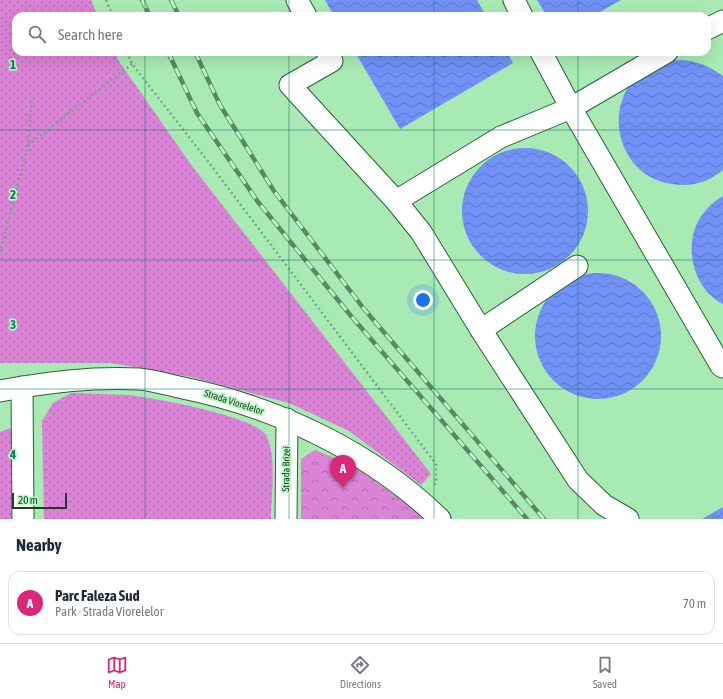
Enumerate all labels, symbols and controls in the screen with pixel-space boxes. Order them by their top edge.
search box [12,12,711,56]
icon: search [26,23,48,45]
text: Search here [58,26,123,43]
text: 1 [10,57,16,72]
text: 2 [10,187,16,202]
your location [413,290,433,310]
text: 3 [10,317,16,332]
street label: Strada Viorelelor [203,387,266,417]
street label: Strada Brizei [280,446,292,492]
text: 4 [9,447,16,462]
pin: A [330,455,356,488]
scale bar [12,491,67,510]
text: 20 m [18,494,38,506]
text: Nearby [16,535,62,555]
text: Parc Faleza Sud [55,587,140,604]
text: A [27,596,33,611]
text: 70 m [683,596,706,611]
text: Park · Strada Viorelelor [55,604,164,619]
tab: Map [106,654,128,690]
tab: Directions [340,654,381,690]
tab: Saved [593,654,617,690]

